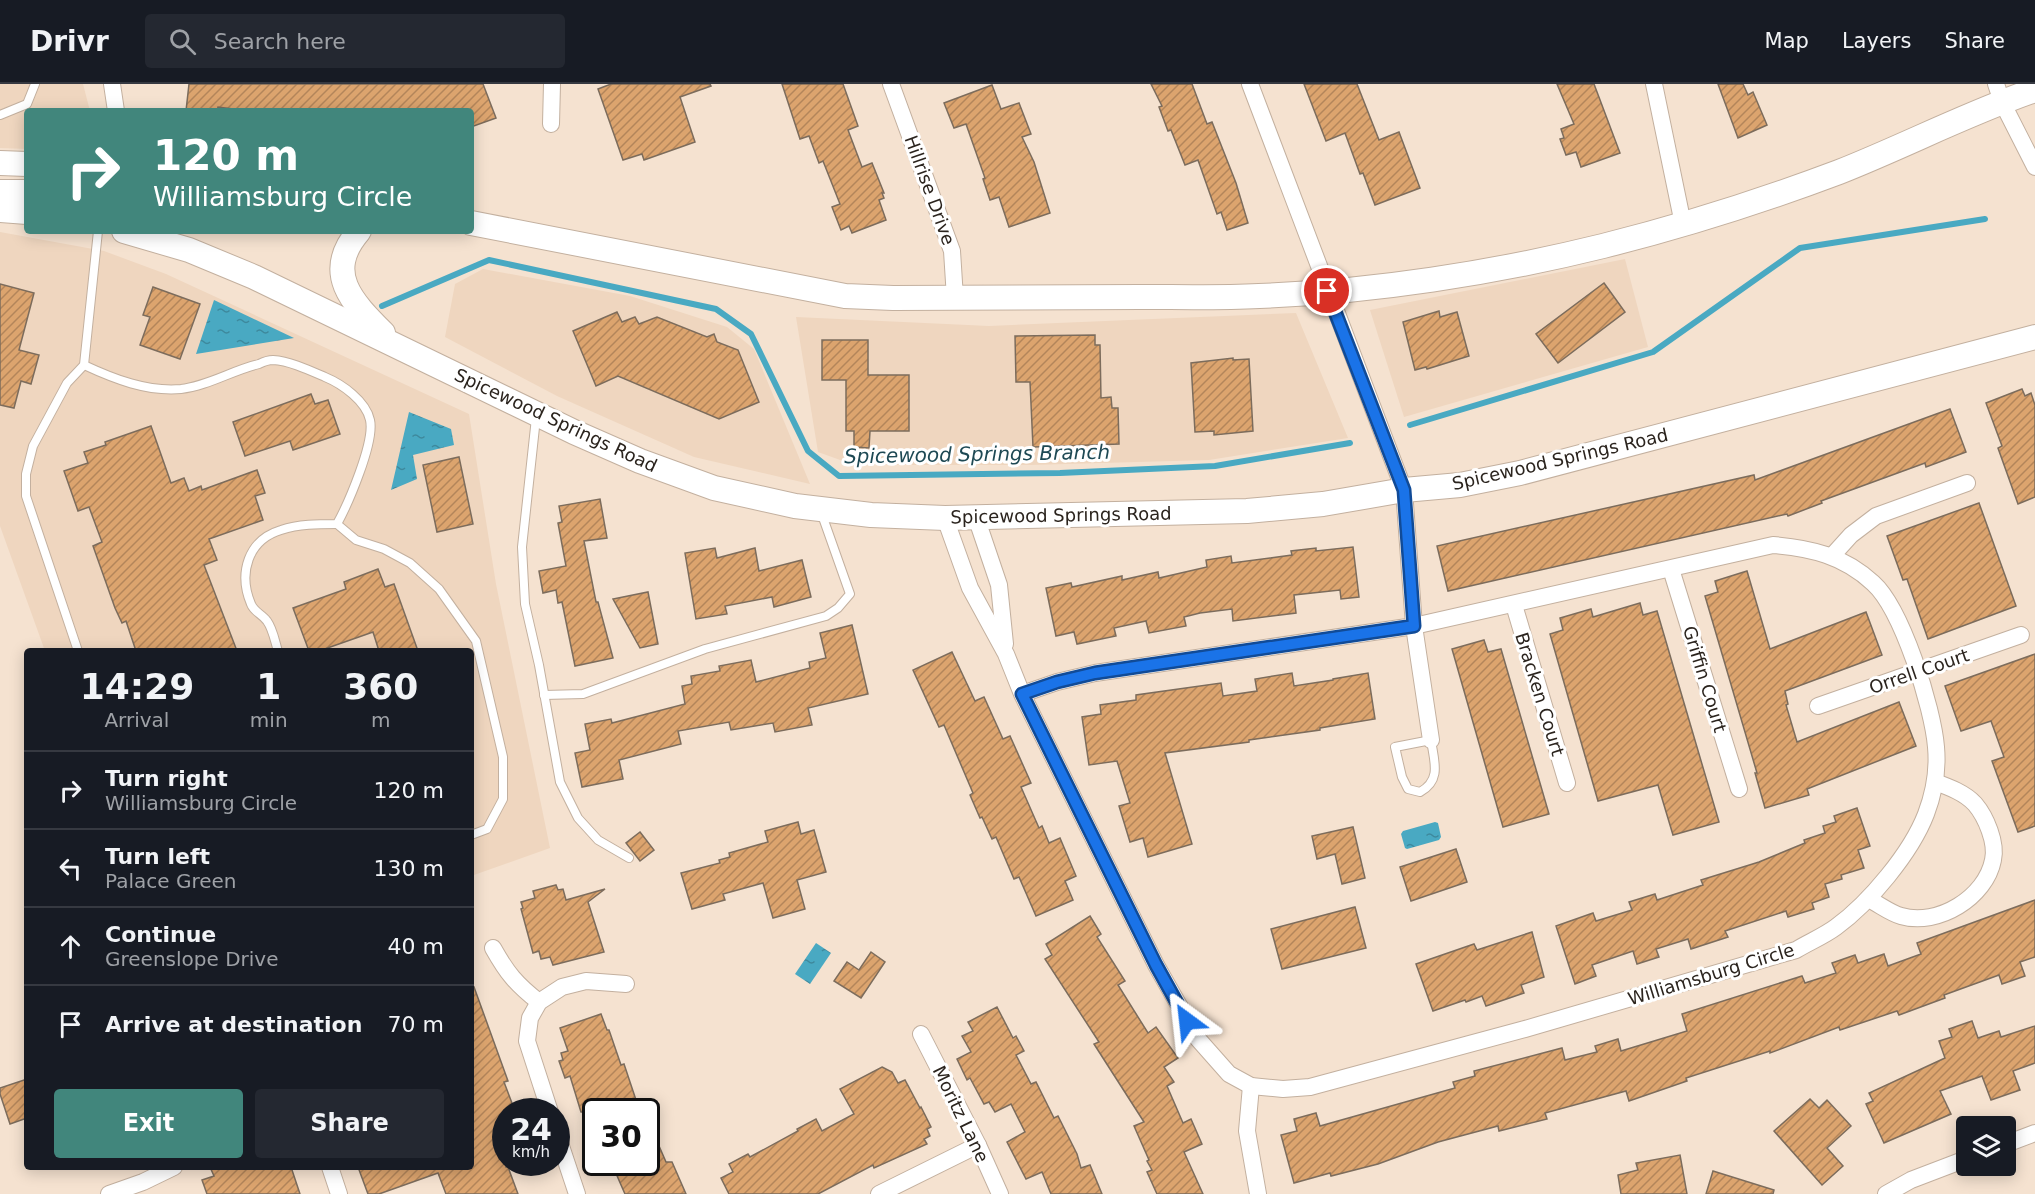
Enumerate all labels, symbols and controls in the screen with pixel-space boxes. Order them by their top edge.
search box [145,14,565,68]
text: Drivr [30,25,109,58]
icon: search [166,25,199,58]
text: Search here [214,29,346,54]
text: Map [1765,29,1809,53]
text: Layers [1842,29,1911,53]
text: Share [1944,29,2005,53]
text: 120 m [153,131,299,180]
icon: right [54,132,132,210]
street label: Hillrise Drive [900,132,960,248]
text: Williamsburg Circle [153,181,412,212]
pin [1301,265,1352,316]
icon: arrive [1310,274,1343,307]
street label: Spicewood Springs Road [451,364,661,476]
street label: Spicewood Springs Road [1450,424,1670,494]
water label: Spicewood Springs Branch [844,440,1110,468]
street label: Spicewood Springs Road [950,503,1172,527]
street label: Griffin Court [1679,623,1731,735]
street label: Bracken Court [1511,630,1569,758]
street label: Orrell Court [1866,644,1972,698]
text: 14:29 [80,666,194,707]
text: 1 [256,666,281,707]
text: 360 [343,666,418,707]
text: Arrival [104,708,169,732]
text: min [250,708,288,732]
text: m [371,708,391,732]
text: Turn right [105,766,228,791]
icon: right [54,774,87,807]
text: 120 m [374,778,444,803]
text: Williamsburg Circle [105,791,297,815]
text: Turn left [105,844,210,869]
icon: left [54,852,87,885]
text: 130 m [374,856,444,881]
text: Palace Green [105,869,236,893]
text: Continue [105,922,216,947]
icon: ahead [54,930,87,963]
text: 40 m [388,934,444,959]
street label: Williamsburg Circle [1625,939,1797,1009]
text: Greenslope Drive [105,947,278,971]
position arrow [1155,989,1219,1053]
icon: arrive [54,1008,87,1041]
text: Arrive at destination [105,1012,362,1037]
text: 70 m [388,1012,444,1037]
street label: Moritz Lane [929,1062,993,1166]
button: Exit [54,1089,243,1158]
button: Share [255,1089,444,1158]
speed limit sign: 30 [582,1098,660,1176]
text: 24 [510,1112,552,1147]
map controls [1956,1116,2016,1176]
button: layers [1956,1116,2016,1176]
text: km/h [512,1143,550,1161]

